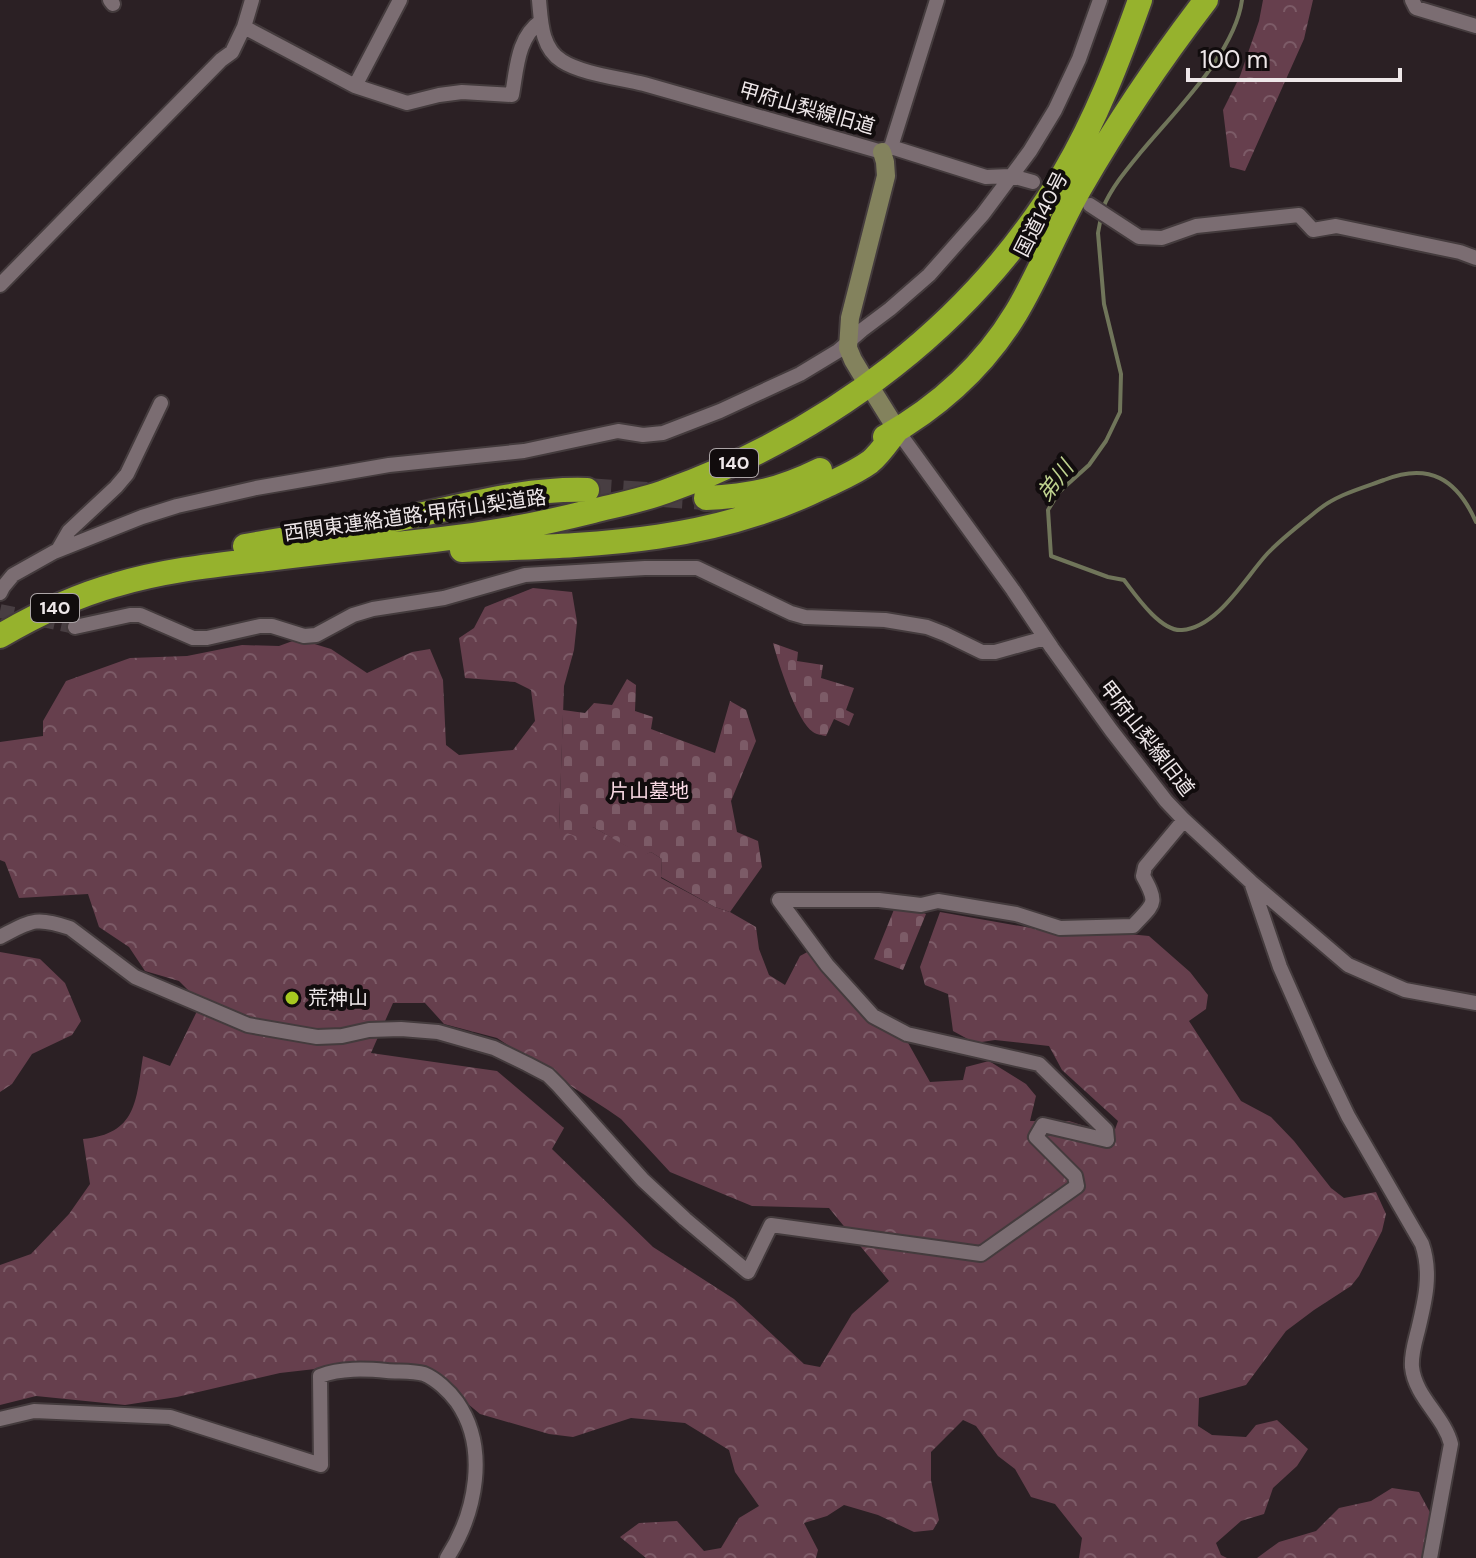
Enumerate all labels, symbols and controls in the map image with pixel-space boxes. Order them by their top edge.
scale bar [1188,32,1400,82]
text: 100 m [1200,44,1268,75]
street label: 甲府山梨線旧道 [736,76,878,140]
street label: 国道140号 [1009,167,1073,261]
road number: 140 [710,449,758,477]
water label: 弟川 [1030,453,1081,507]
street label: 西関東連絡道路;甲府山梨道路 [282,484,548,546]
road number: 140 [31,594,79,622]
street label: 甲府山梨線旧道 [1094,675,1200,801]
park label: 片山墓地 [609,778,689,804]
place label: 荒神山 [308,985,368,1011]
marker: 荒神山 [283,989,301,1007]

